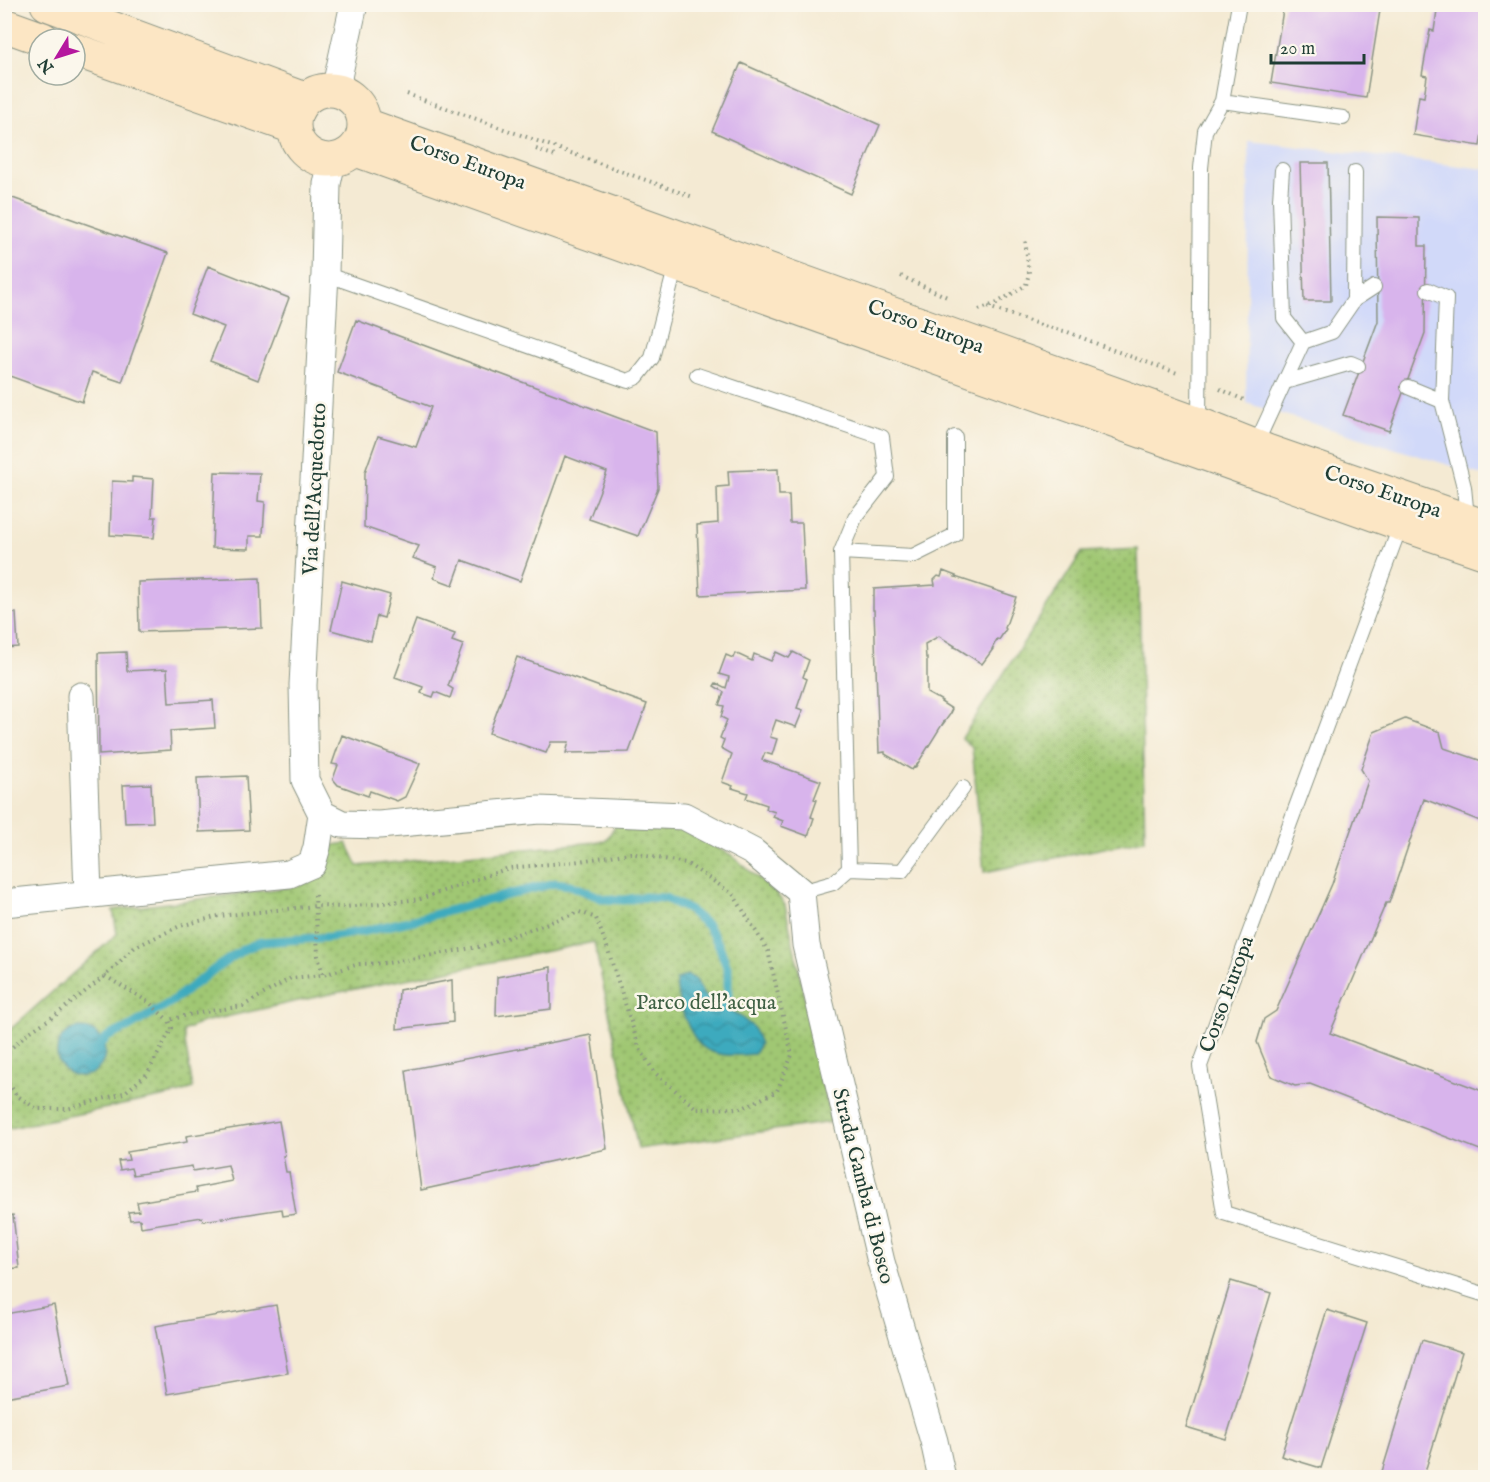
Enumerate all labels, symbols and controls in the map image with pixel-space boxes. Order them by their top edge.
north arrow [27,27,87,87]
scale bar [1271,27,1364,65]
text: 20 m [1280,38,1315,61]
text: N [35,53,60,77]
street label: Corso Europa [405,130,530,197]
street label: Corso Europa [863,294,988,361]
street label: Via dell'Acquedotto [297,402,333,577]
street label: Corso Europa [1320,460,1446,525]
street label: Corso Europa [1194,932,1261,1057]
park label: Parco dell'acqua [636,990,777,1017]
street label: Strada Gamba di Bosco [825,1086,900,1287]

